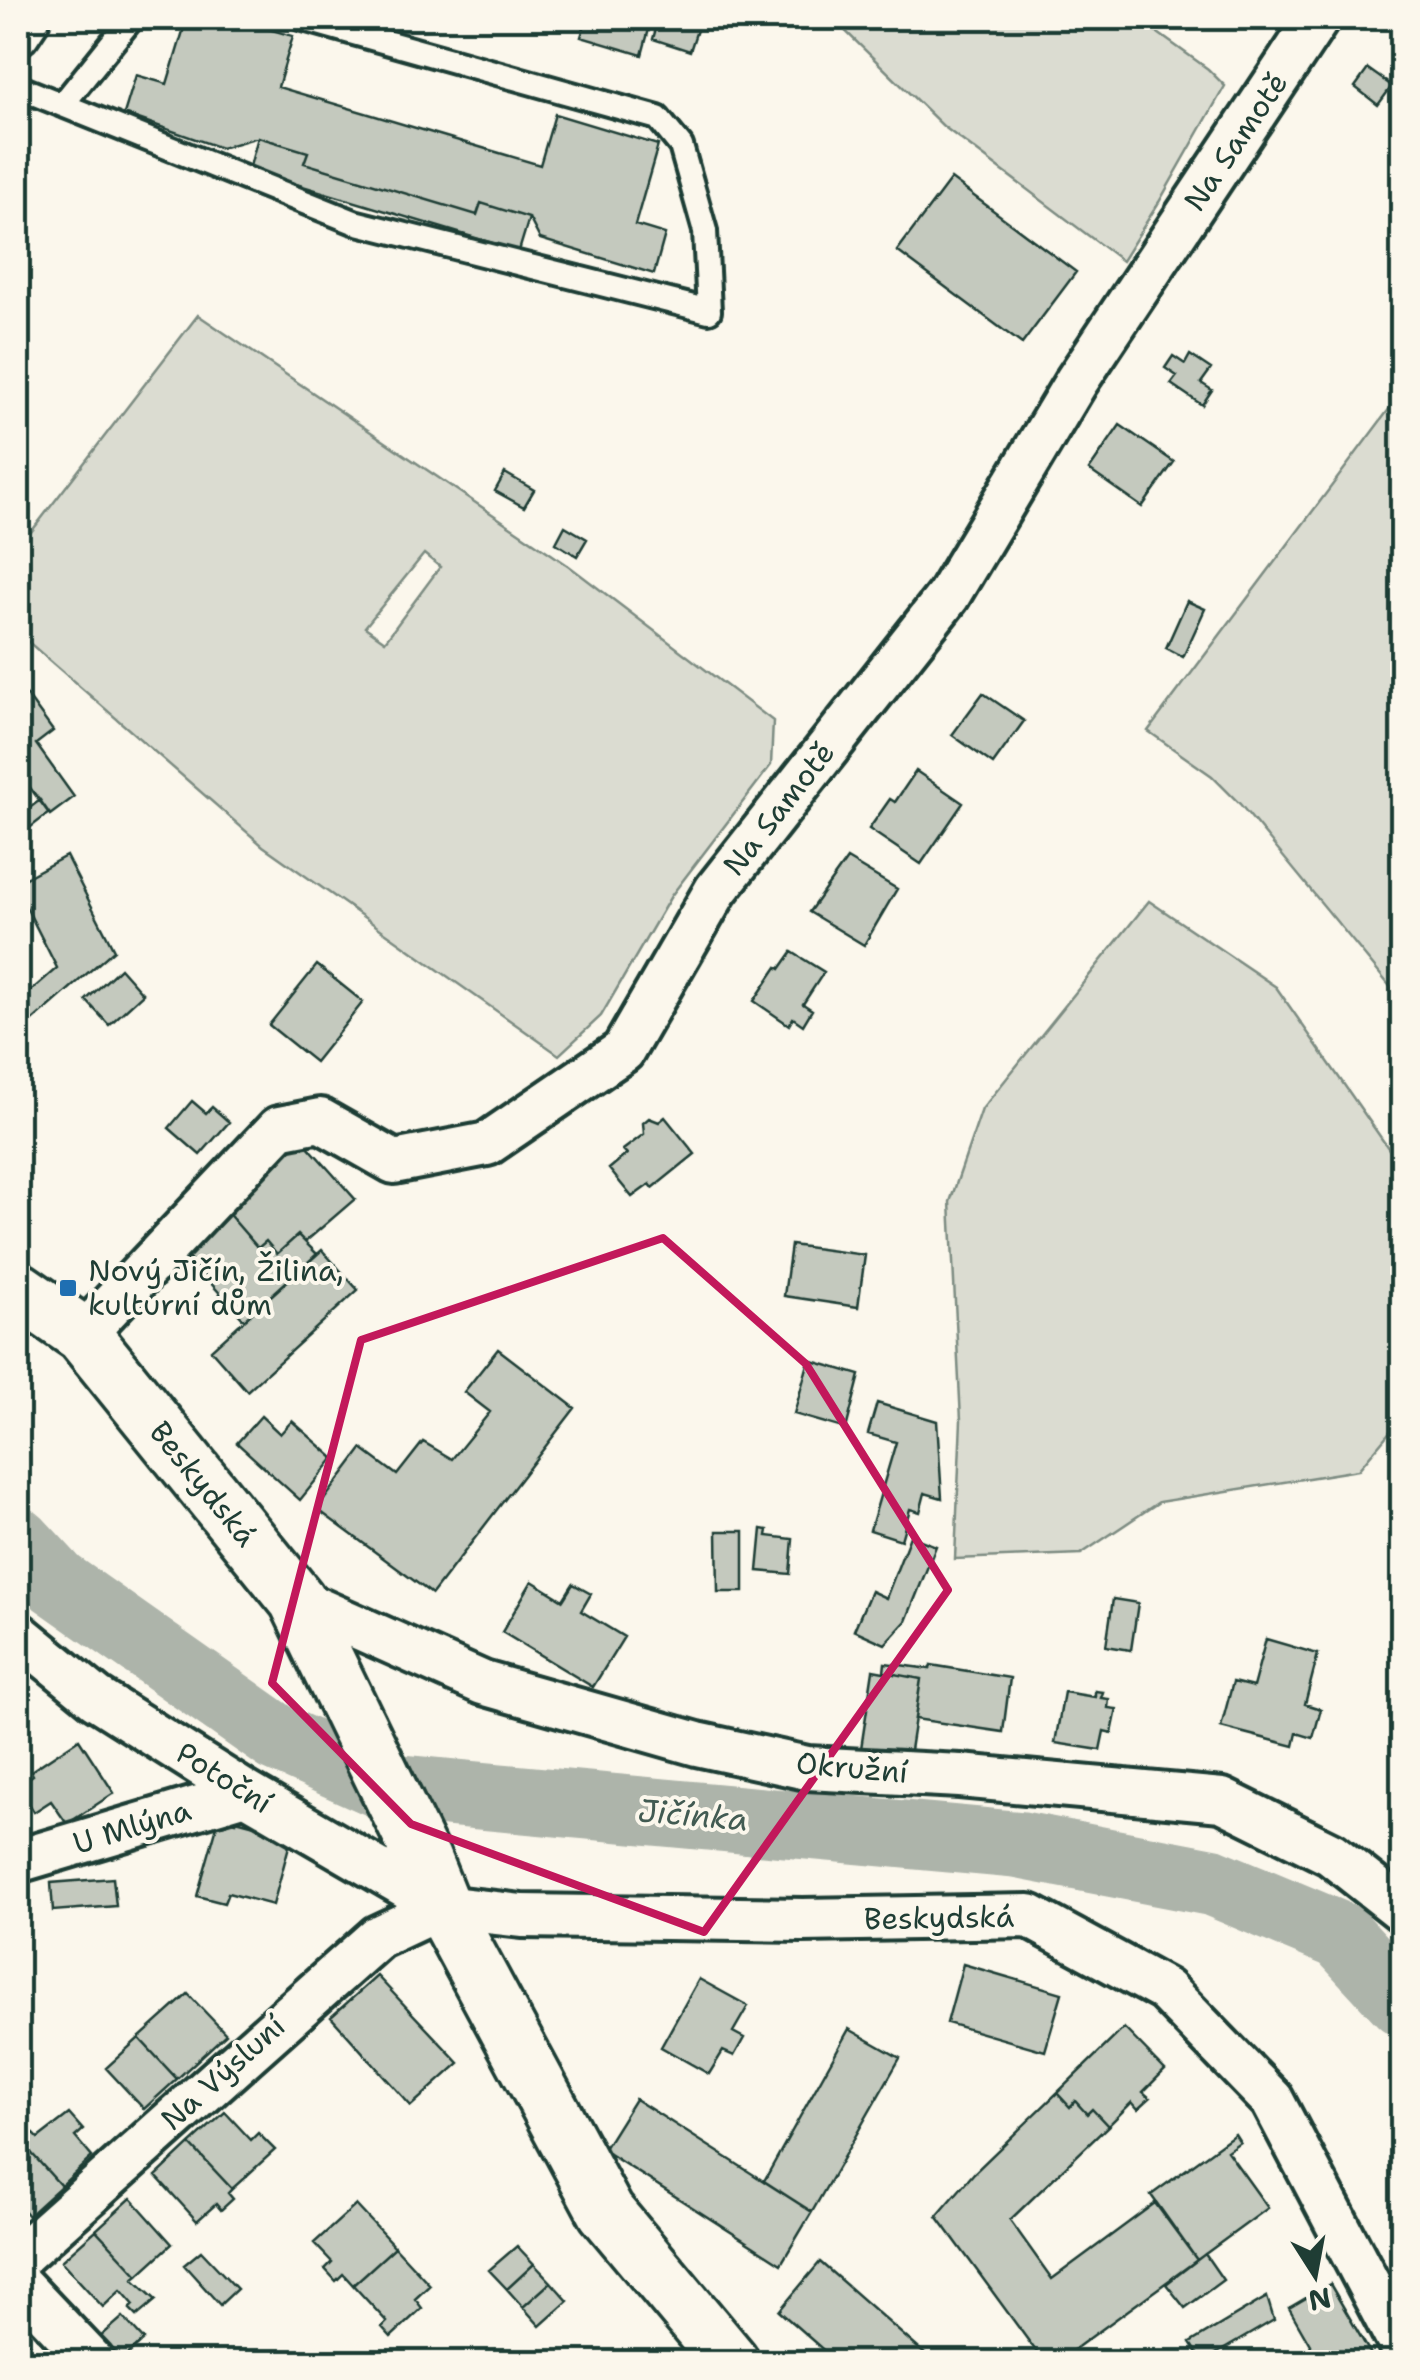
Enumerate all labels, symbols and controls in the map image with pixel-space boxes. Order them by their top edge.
street label: Na Samotě [1174,64,1297,219]
street label: Na Samotě [713,733,844,884]
place label: Nový Jičín, Žilina, kulturní dům [88,1250,344,1325]
marker: Nový Jičín, Žilina, kulturní dům [57,1277,79,1299]
street label: Beskydská [140,1412,267,1555]
street label: Potoční [168,1732,280,1823]
street label: Okružní [794,1742,910,1793]
water label: Jičínka [636,1788,750,1841]
street label: U Mlýna [68,1789,196,1864]
street label: Beskydská [864,1896,1015,1939]
street label: Na Výsluní [152,2005,294,2139]
north arrow [1265,2225,1365,2325]
text: N [1305,2279,1334,2320]

